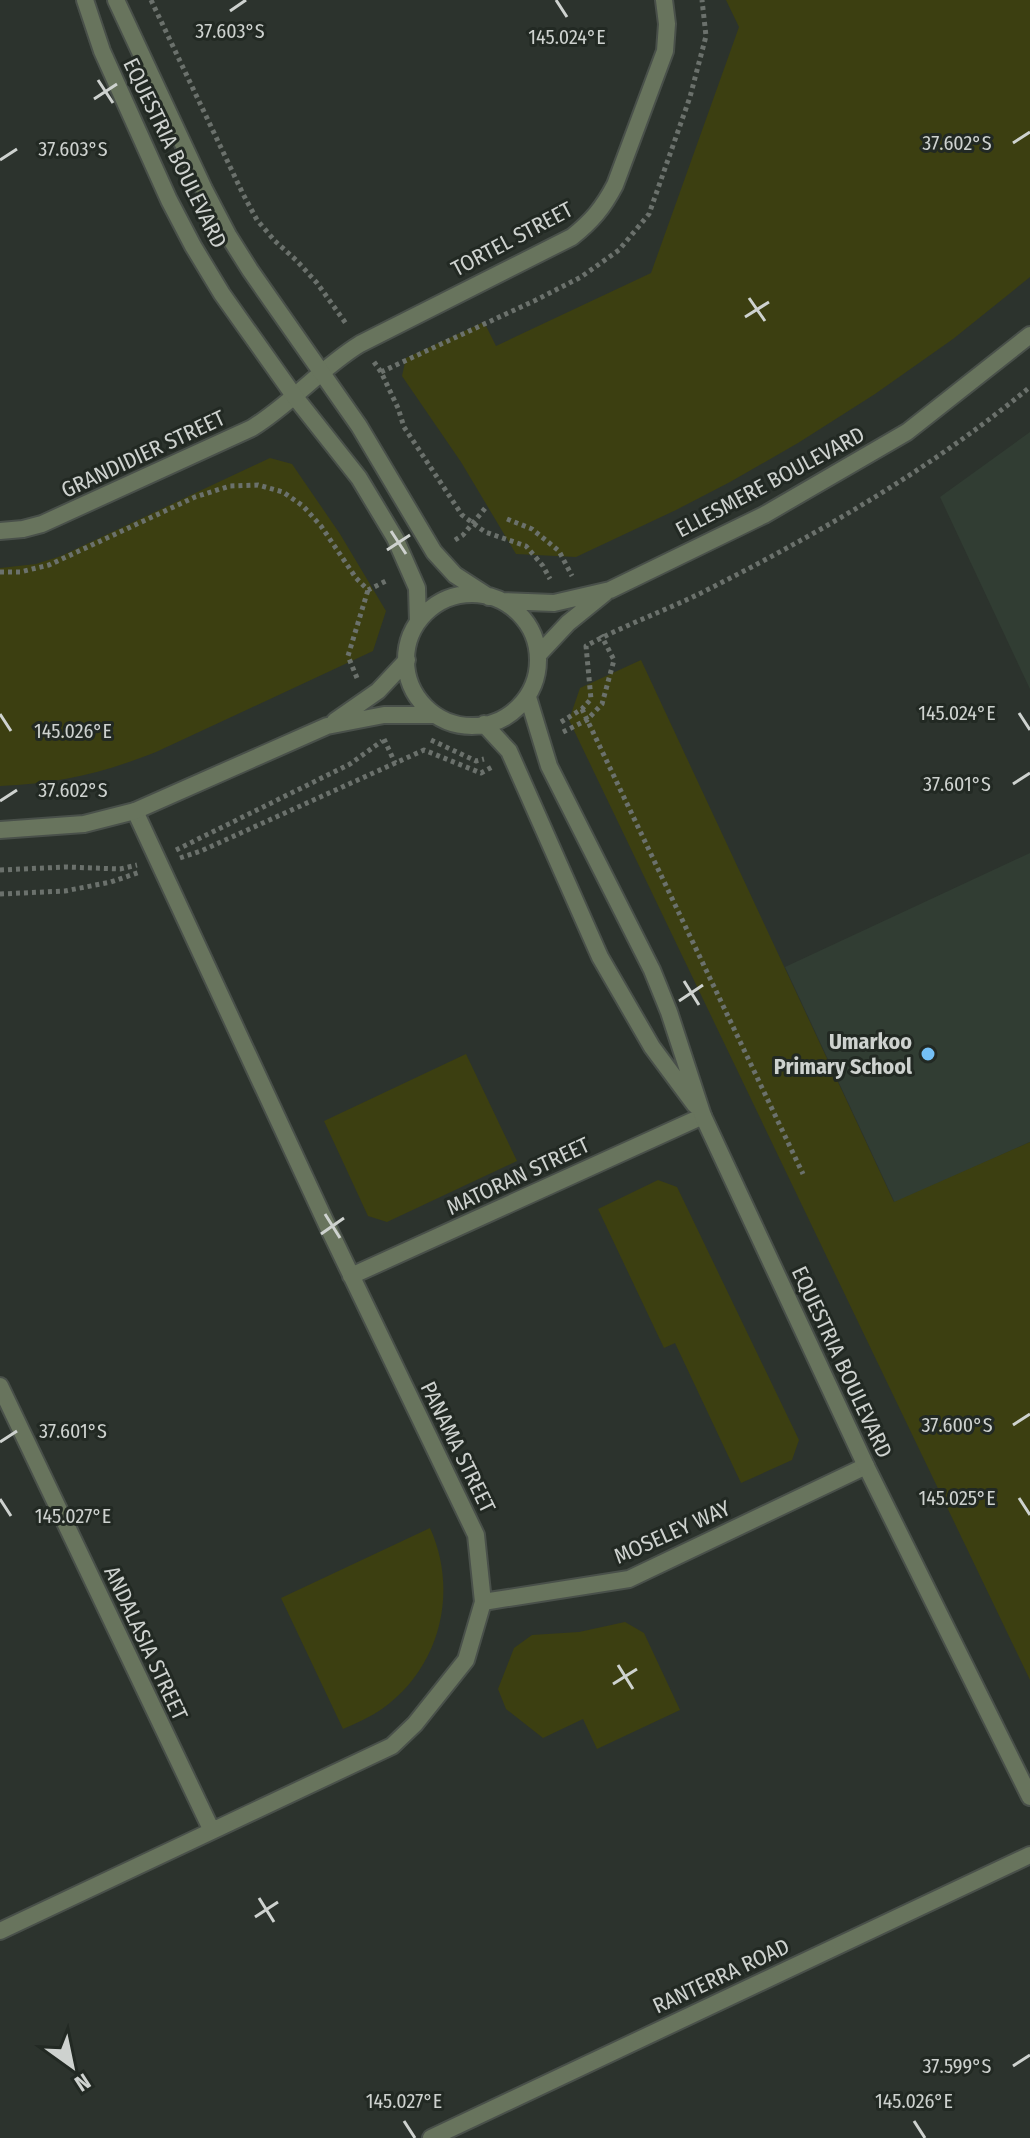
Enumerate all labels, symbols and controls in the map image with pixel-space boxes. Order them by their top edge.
text: 37.603°S [195,19,265,43]
text: 145.024°E [528,25,606,49]
street label: EQUESTRIA BOULEVARD [117,54,233,252]
text: 37.602°S [922,131,992,155]
text: 37.603°S [38,137,108,161]
street label: TORTEL STREET [447,195,578,282]
street label: GRANDIDIER STREET [57,404,230,504]
street label: ELLESMERE BOULEVARD [671,421,869,543]
text: 145.024°E [918,701,996,725]
text: 145.026°E [34,719,112,743]
text: 37.601°S [923,772,991,796]
text: 37.602°S [38,778,108,802]
place label: Umarkoo Primary School [774,1028,913,1080]
marker: Umarkoo Primary School [919,1045,937,1063]
street label: MATORAN STREET [442,1131,595,1221]
street label: EQUESTRIA BOULEVARD [786,1262,898,1462]
street label: PANAMA STREET [415,1377,502,1518]
text: 37.600°S [921,1413,993,1437]
text: 37.601°S [39,1419,107,1443]
text: 145.025°E [918,1486,996,1510]
street label: MOSELEY WAY [610,1494,734,1570]
text: 145.027°E [35,1504,111,1528]
street label: ANDALASIA STREET [98,1562,194,1725]
street label: RANTERRA ROAD [648,1933,794,2019]
north arrow [32,2026,112,2106]
text: 37.599°S [922,2054,992,2078]
text: N [70,2067,96,2097]
text: 145.027°E [366,2089,442,2113]
text: 145.026°E [875,2089,953,2113]

